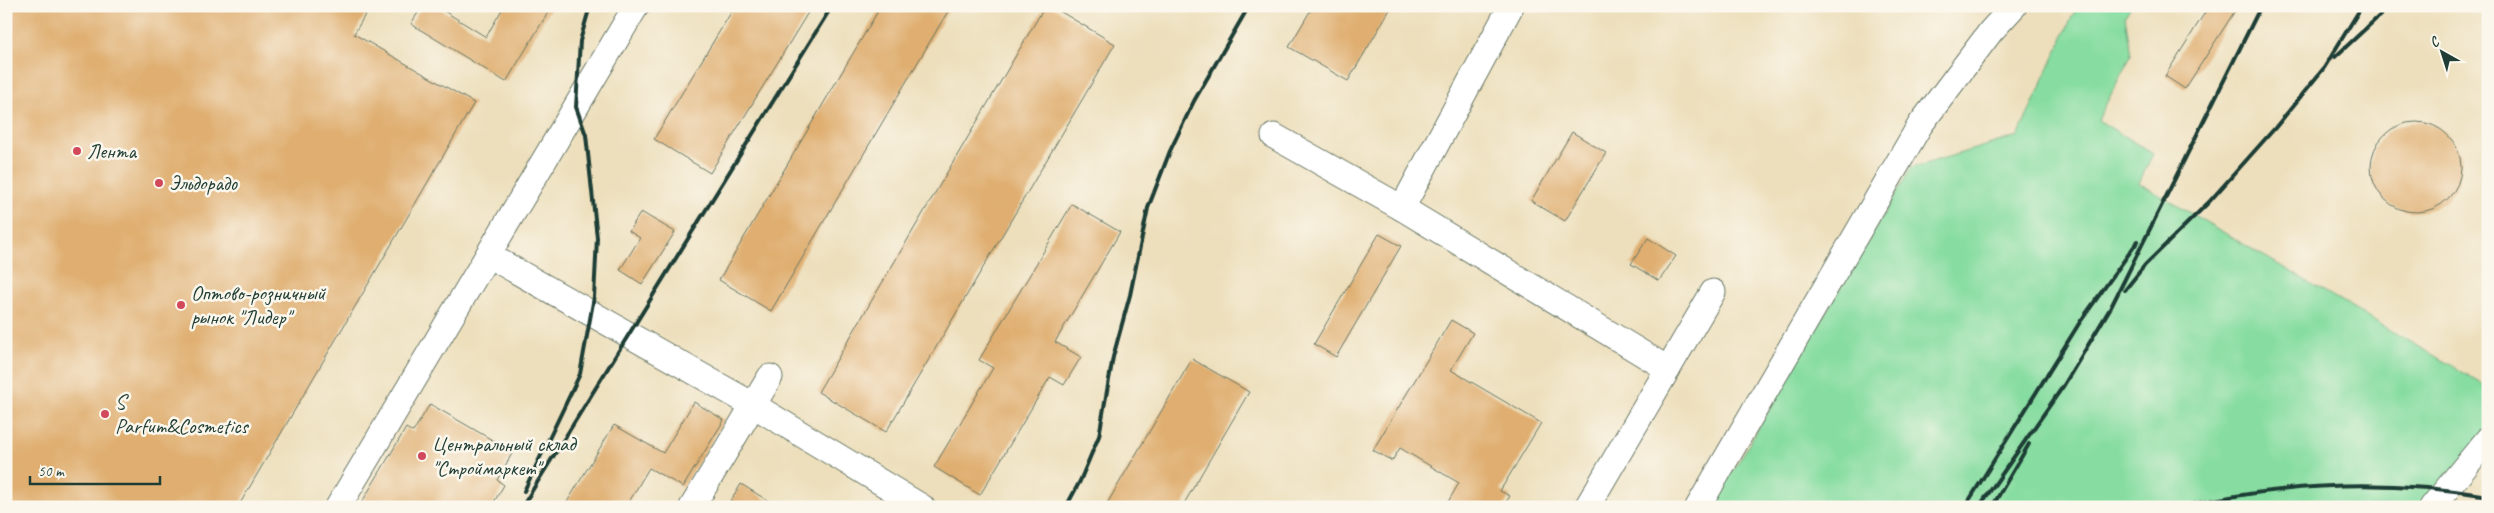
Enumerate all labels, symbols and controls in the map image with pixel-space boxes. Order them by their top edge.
north arrow [2416,28,2466,78]
text: С [2426,32,2444,51]
place label: Лента [87,138,138,164]
marker: Лента [71,145,83,157]
place label: Эльдорадо [169,170,239,196]
marker: Эльдорадо [153,177,165,189]
place label: Оптово-розничный рынок "Лидер" [191,280,327,330]
marker: Оптово-розничный рынок "Лидер" [175,299,187,311]
place label: S Parfum&Cosmetics [115,389,250,439]
marker: S Parfum&Cosmetics [99,408,111,420]
place label: Центральный склад "Строймаркет" [432,431,578,481]
marker: Центральный склад "Строймаркет" [416,450,428,462]
scale bar [30,453,160,485]
text: 50 m [38,462,65,481]

